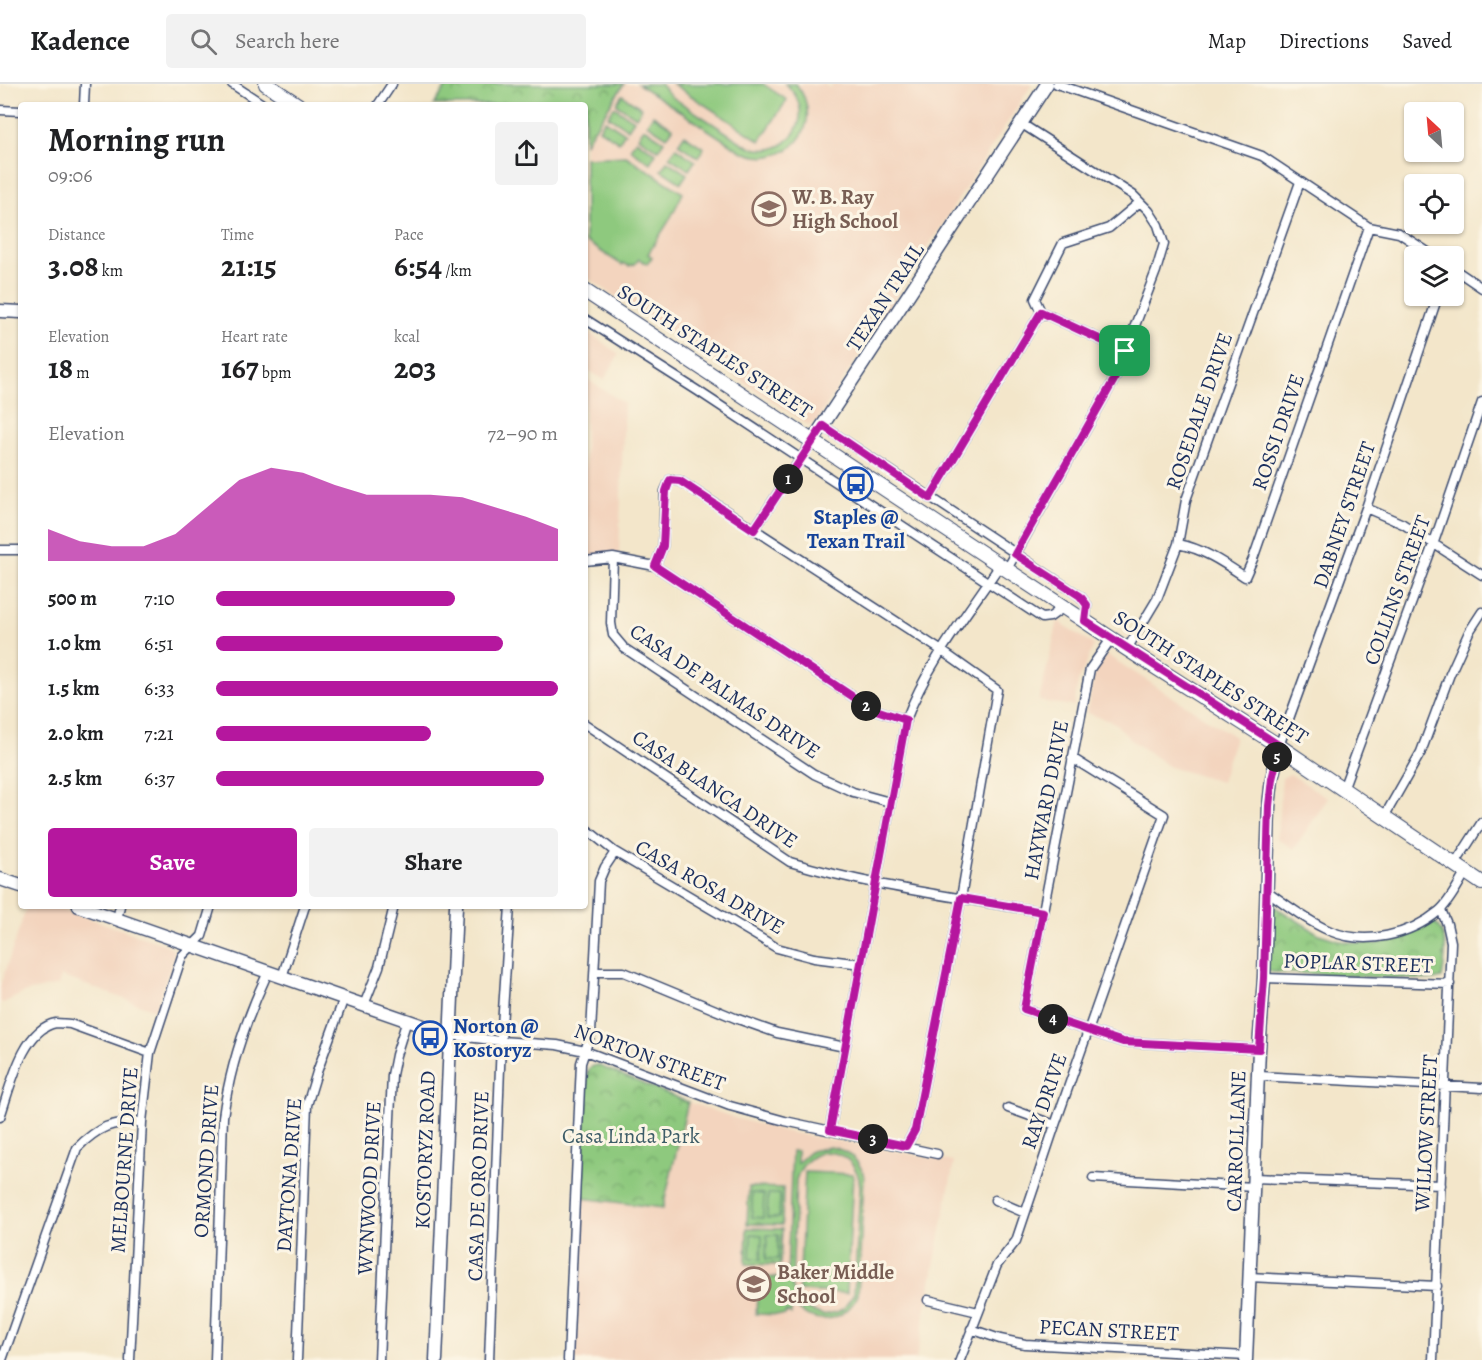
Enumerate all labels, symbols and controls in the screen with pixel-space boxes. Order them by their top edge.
search box [166,14,586,68]
text: Kadence [30,22,130,60]
icon: search [187,25,220,58]
text: Search here [235,26,340,56]
text: Map [1208,27,1246,55]
text: Directions [1279,27,1369,55]
text: Saved [1402,27,1452,55]
north arrow [1404,102,1464,162]
map controls [1404,102,1464,306]
text: Morning run [48,117,225,162]
button: share [495,122,558,185]
text: 09:06 [48,162,92,189]
button: locate [1404,174,1464,234]
place label: W. B. Ray High School [791,183,898,235]
school or university icon: W. B. Ray High School [751,191,787,227]
text: Distance [48,224,105,246]
text: Time [221,224,254,246]
text: Pace [394,224,424,246]
street label: TEXAN TRAIL [840,237,931,356]
text: 3.08 [48,246,99,286]
text: 21:15 [221,246,277,286]
text: 6:54 [394,246,442,286]
button: layers [1404,246,1464,306]
text: km [99,260,123,282]
text: /km [442,260,472,282]
street label: SOUTH STAPLES STREET [612,277,818,425]
pin [1099,325,1150,376]
text: Elevation [48,326,109,348]
text: Heart rate [221,326,288,348]
text: kcal [394,326,420,348]
street label: ROSEDALE DRIVE [1159,329,1239,493]
icon: arrive [1108,334,1141,367]
text: 18 [48,348,73,388]
text: 167 [221,348,259,388]
text: 203 [394,348,436,388]
text: m [73,362,90,384]
text: bpm [259,362,292,384]
street label: ROSSI DRIVE [1245,370,1311,494]
text: Elevation [48,420,125,447]
text: 72–90 m [488,420,558,447]
street label: DABNEY STREET [1306,437,1382,592]
pin: 1 [773,464,803,494]
bus stop icon: Staples @ Texan Trail [838,466,874,502]
text: 1 [785,468,791,490]
place label: Staples @ Texan Trail [807,503,905,555]
street label: COLLINS STREET [1357,511,1437,669]
text: 500 m [48,585,97,612]
text: 7:10 [144,585,175,612]
street label: SOUTH STAPLES STREET [1108,603,1314,751]
street label: CASA DE PALMAS DRIVE [624,617,826,765]
text: 1.0 km [48,630,101,657]
text: 6:51 [144,630,173,657]
text: 1.5 km [48,675,100,702]
text: 6:33 [144,675,175,702]
pin: 2 [851,691,881,721]
text: 2 [862,695,870,717]
street label: HAYWARD DRIVE [1017,718,1075,882]
text: 2.0 km [48,720,104,747]
text: 7:21 [144,720,174,747]
street label: CASA BLANCA DRIVE [627,723,803,855]
pin: 5 [1262,742,1292,772]
text: 5 [1274,746,1280,768]
text: 2.5 km [48,765,102,792]
text: 6:37 [144,765,175,792]
button: Save [48,828,297,897]
button: Share [309,828,558,897]
street label: CASA ROSA DRIVE [630,833,790,941]
street label: POPLAR STREET [1283,946,1434,980]
pin: 4 [1038,1004,1068,1034]
text: 4 [1049,1008,1057,1030]
place label: Norton @ Kostoryz [453,1012,539,1064]
street label: NORTON STREET [570,1017,730,1098]
bus stop icon: Norton @ Kostoryz [412,1020,448,1056]
street label: RAY DRIVE [1014,1049,1074,1153]
street label: WILLOW STREET [1408,1053,1444,1213]
street label: MELBOURNE DRIVE [104,1066,144,1254]
street label: KOSTORYZ ROAD [408,1070,442,1230]
street label: CARROLL LANE [1220,1070,1252,1212]
street label: ORMOND DRIVE [187,1083,225,1239]
street label: CASA DE ORO DRIVE [461,1090,495,1282]
street label: DAYTONA DRIVE [270,1097,308,1253]
street label: WYNWOOD DRIVE [350,1100,388,1277]
park label: Casa Linda Park [562,1122,701,1150]
pin: 3 [858,1124,888,1154]
text: 3 [870,1128,876,1150]
place label: Baker Middle School [777,1258,895,1310]
school or university icon: Baker Middle School [736,1266,772,1302]
street label: PECAN STREET [1038,1312,1180,1348]

